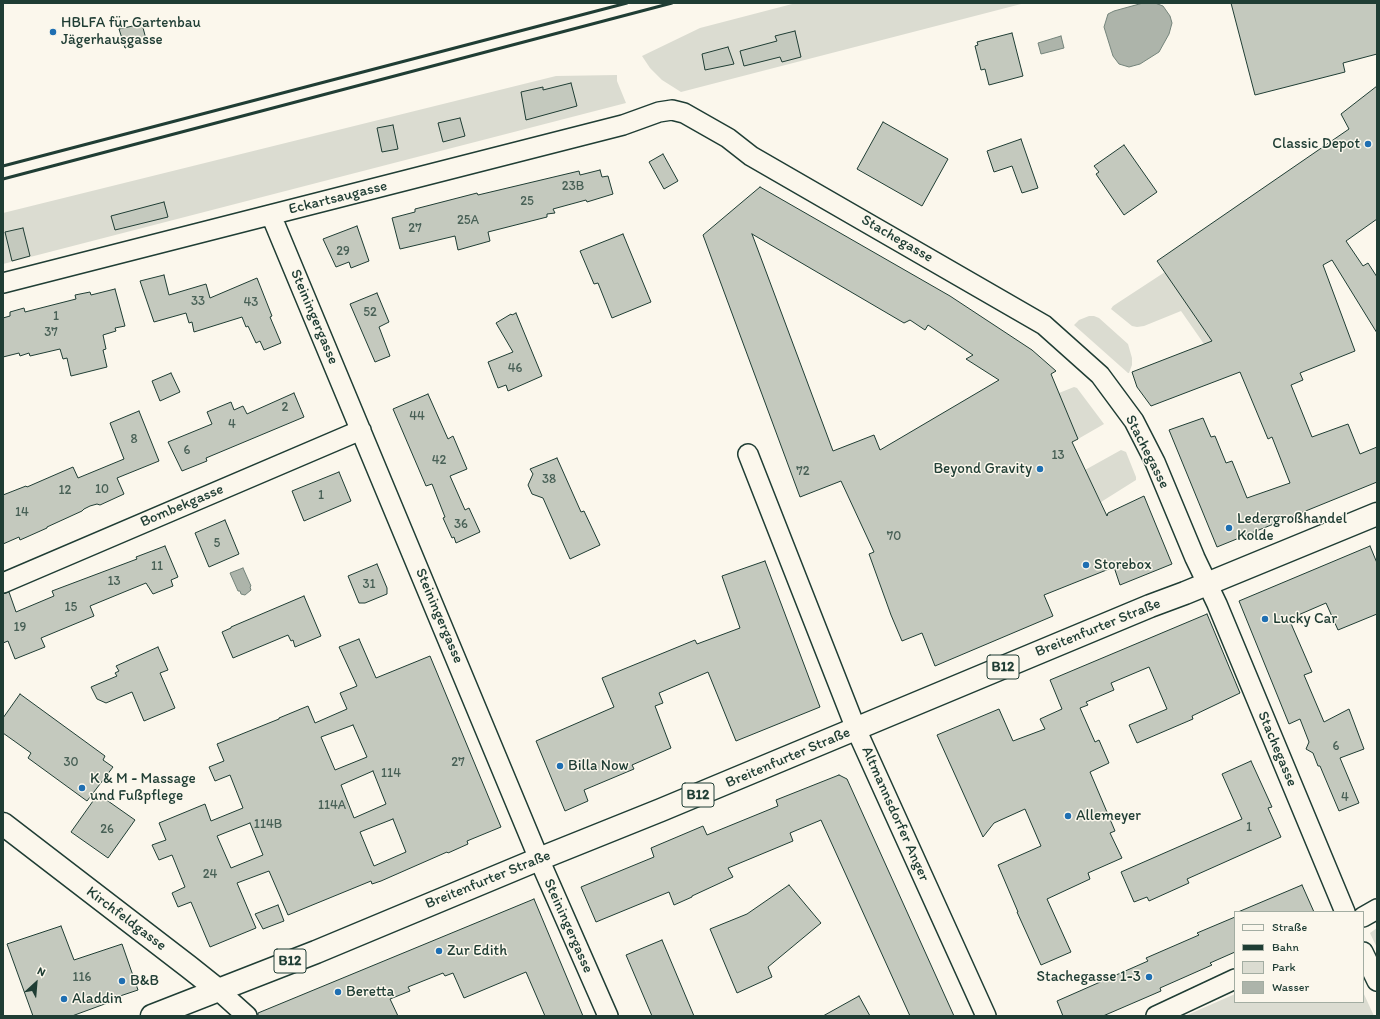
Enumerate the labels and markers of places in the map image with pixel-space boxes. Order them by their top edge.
place label: HBLFA für Gartenbau Jägerhausgasse [61,14,201,49]
marker: HBLFA für Gartenbau Jägerhausgasse [48,27,58,37]
place label: Classic Depot [1272,135,1360,153]
marker: Classic Depot [1363,139,1373,149]
place label: Beyond Gravity [933,460,1032,478]
marker: Beyond Gravity [1035,464,1045,474]
place label: Ledergroßhandel Kolde [1237,510,1347,545]
marker: Ledergroßhandel Kolde [1224,523,1234,533]
place label: Storebox [1094,556,1151,574]
marker: Storebox [1081,560,1091,570]
place label: Lucky Car [1273,610,1337,628]
marker: Lucky Car [1260,614,1270,624]
place label: Billa Now [568,757,629,775]
marker: Billa Now [555,761,565,771]
place label: K & M - Massage und Fußpflege [90,770,196,805]
marker: K & M - Massage und Fußpflege [77,783,87,793]
place label: Allemeyer [1076,807,1141,825]
marker: Allemeyer [1063,811,1073,821]
place label: Zur Edith [447,942,507,960]
marker: Zur Edith [434,946,444,956]
place label: Stachegasse 1-3 [1037,968,1141,986]
place label: B&B [130,972,159,990]
marker: Stachegasse 1-3 [1144,972,1154,982]
marker: B&B [117,976,127,986]
place label: Beretta [346,983,394,1001]
marker: Beretta [333,987,343,997]
place label: Aladdin [72,990,122,1008]
marker: Aladdin [59,994,69,1004]

